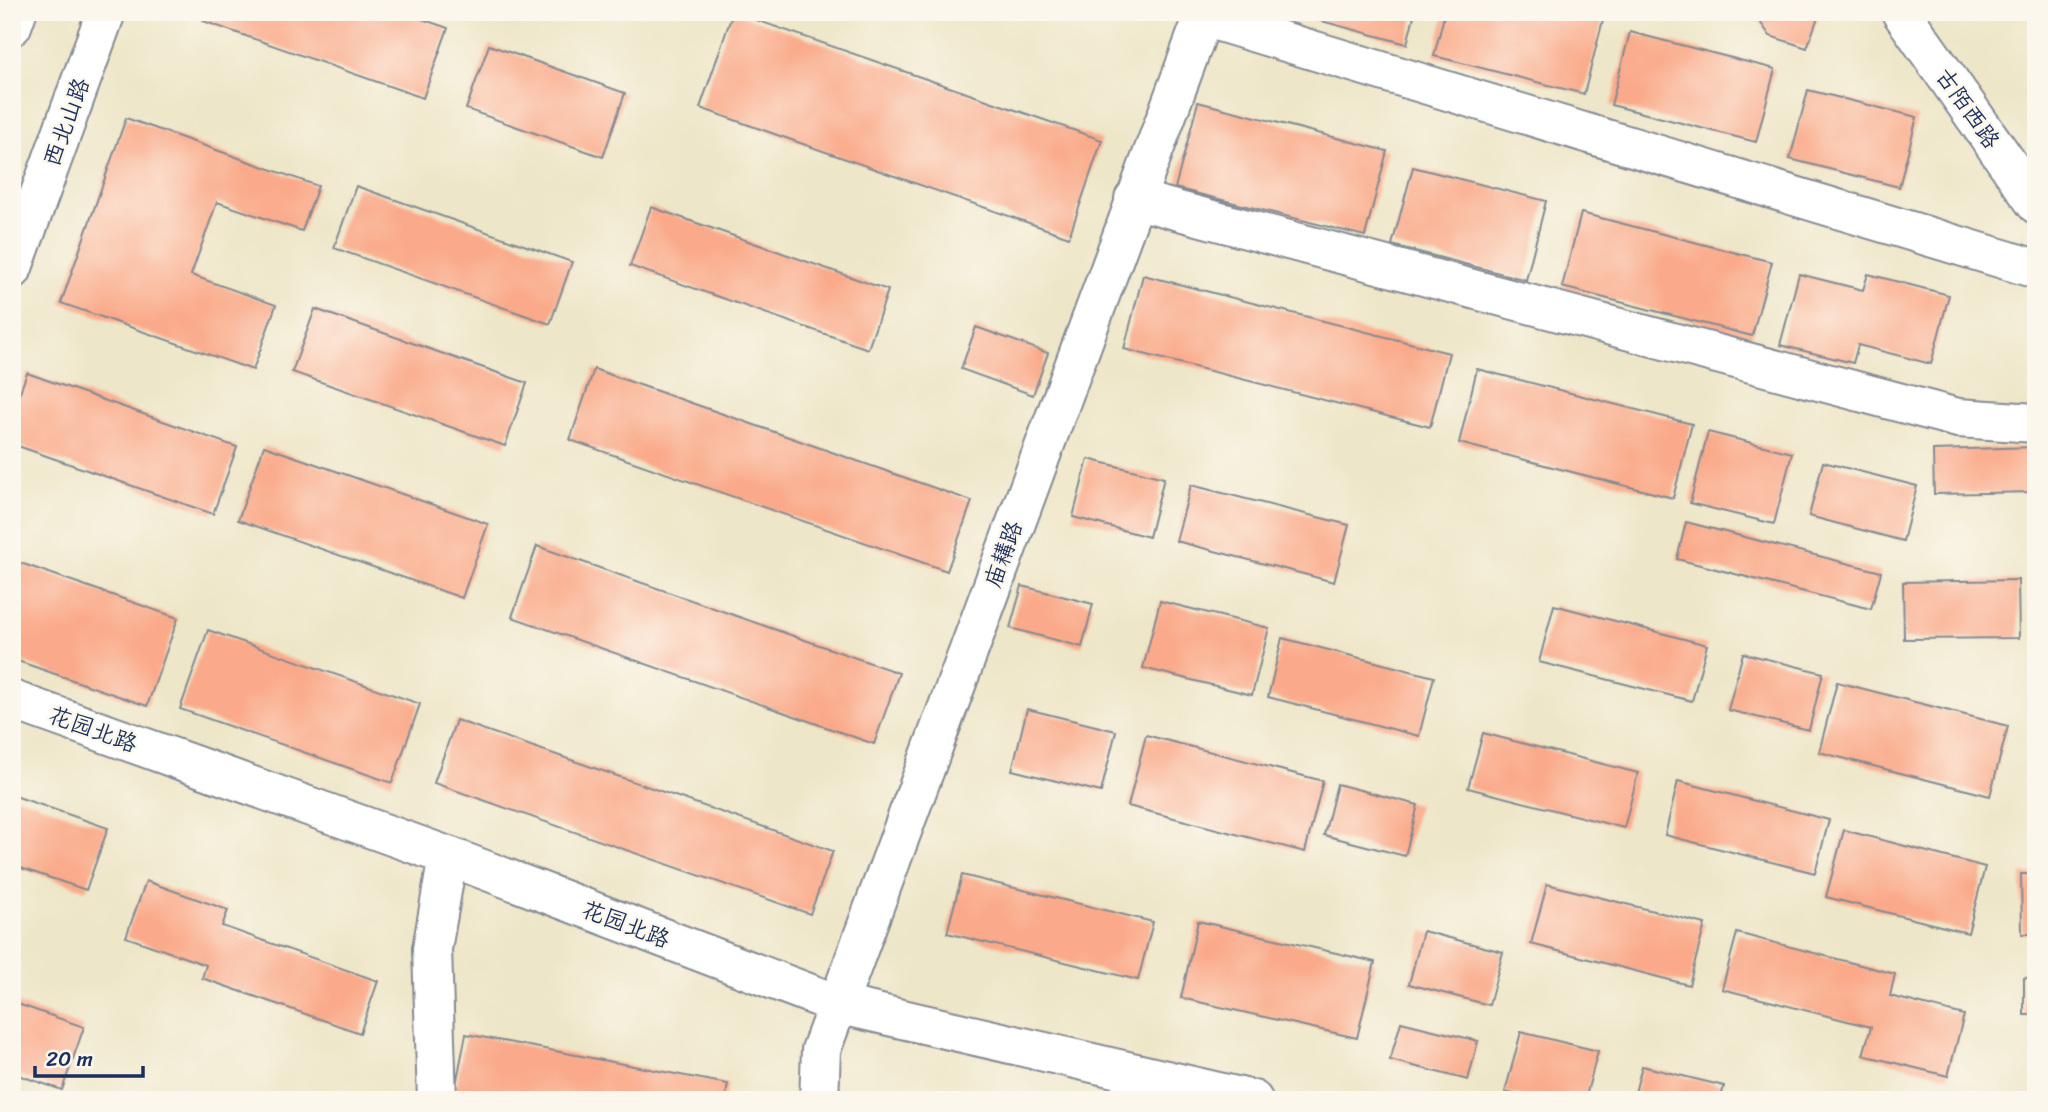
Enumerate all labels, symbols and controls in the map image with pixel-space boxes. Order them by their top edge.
street label: 古陌西路 [1924,59,2011,158]
street label: 西北山路 [31,72,101,172]
street label: 庙耩路 [972,515,1035,594]
street label: 花园北路 [43,694,143,764]
street label: 花园北路 [576,889,676,960]
scale bar [35,1035,144,1079]
text: 20 m [46,1040,93,1078]

